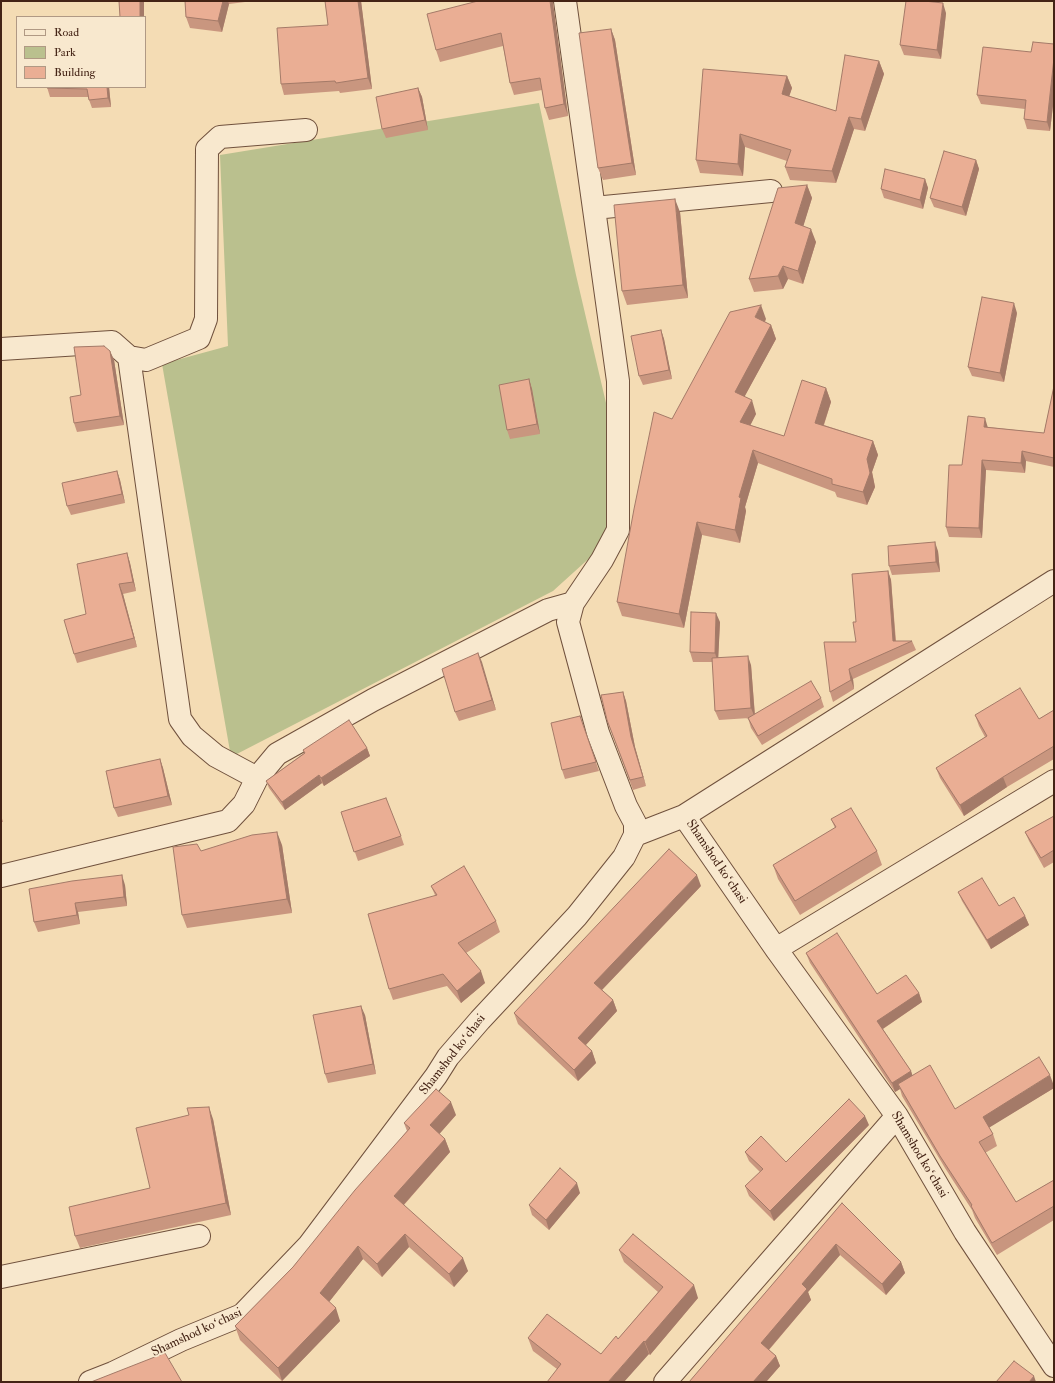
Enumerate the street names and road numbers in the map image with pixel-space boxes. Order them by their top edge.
street label: Shamshod koʻchasi [682,817,750,907]
street label: Shamshod koʻchasi [417,1012,489,1098]
street label: Shamshod koʻchasi [887,1109,951,1201]
street label: Shamshod koʻchasi [149,1305,245,1361]

